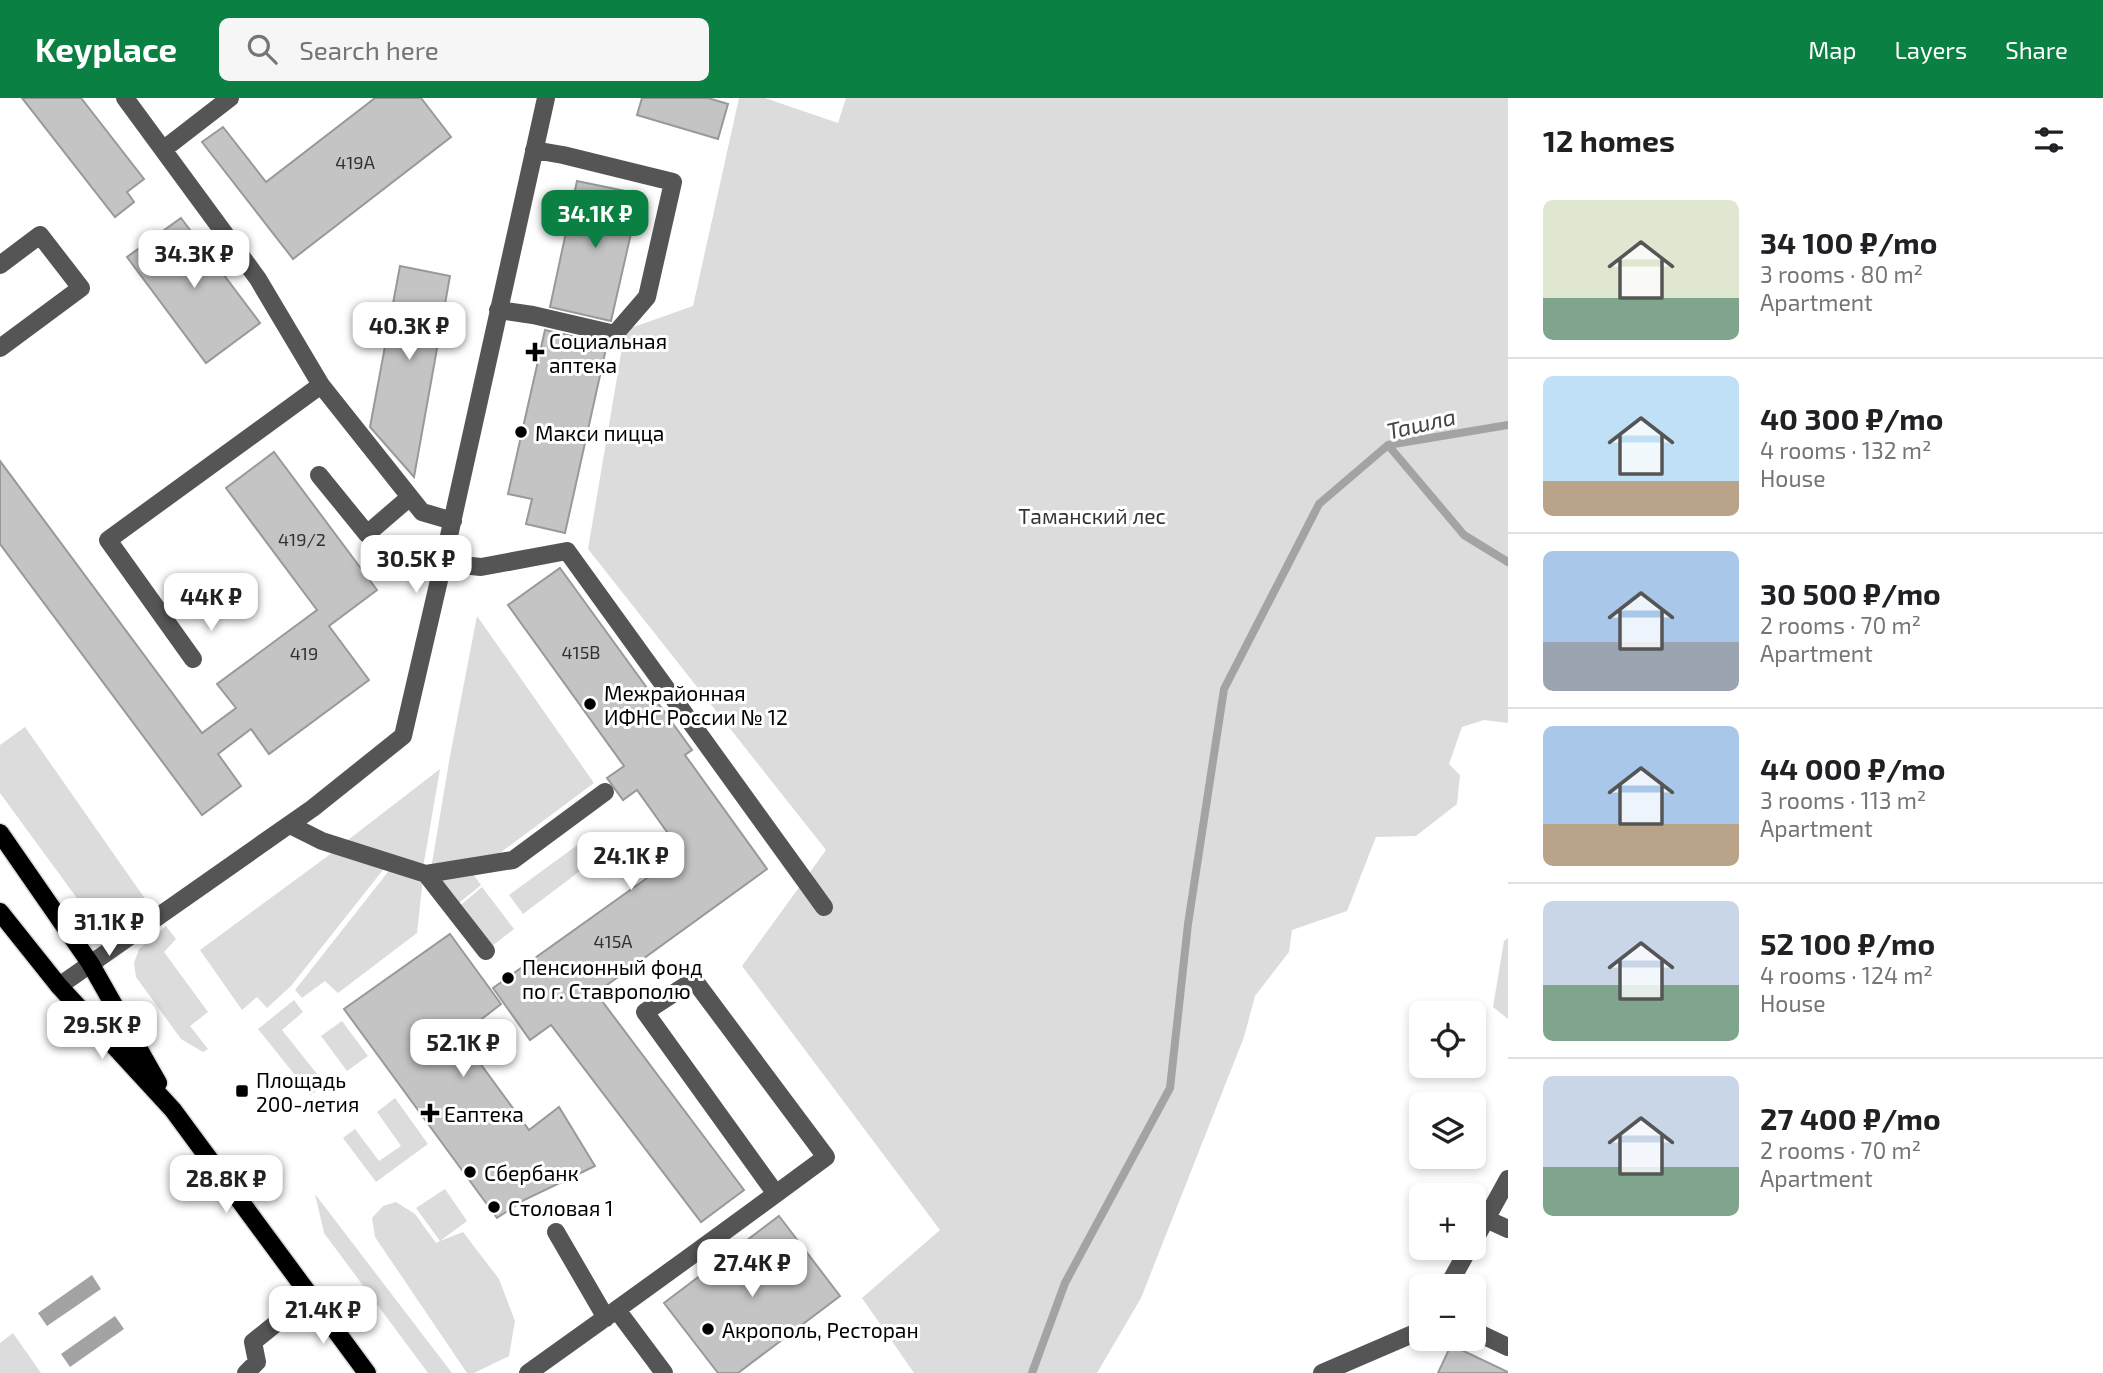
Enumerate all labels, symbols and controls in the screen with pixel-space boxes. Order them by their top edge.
search box [219,18,709,81]
text: Keyplace [35,29,177,69]
icon: search [243,30,281,68]
text: Search here [299,34,439,65]
text: Map [1808,35,1856,64]
text: Layers [1894,35,1967,64]
text: Share [2005,35,2068,64]
icon: filters [2030,121,2068,159]
text: 12 homes [1543,122,1675,158]
house number: 419А [335,151,376,173]
pin: 34.1K ₽ [530,190,660,250]
text: 34.1K ₽ [557,199,633,227]
text: 34 100 ₽/mo [1760,224,1937,260]
icon: home [1599,228,1683,312]
pin: 34.3K ₽ [129,230,259,290]
text: 34.3K ₽ [154,239,234,267]
text: 3 rooms · 80 m² [1760,260,1923,288]
text: Apartment [1760,288,1873,316]
pin: 40.3K ₽ [344,302,474,362]
text: 40.3K ₽ [369,311,449,339]
place label: Социальная аптека [549,328,667,377]
marker: Социальная аптека [527,344,543,360]
text: 40 300 ₽/mo [1760,400,1943,436]
water label: Ташла [1384,401,1458,445]
icon: home [1599,404,1683,488]
place label: Макси пицца [535,420,664,445]
marker: Макси пицца [513,424,529,440]
text: 4 rooms · 132 m² [1760,436,1932,464]
text: House [1760,464,1826,492]
park label: Таманский лес [1018,503,1166,528]
house number: 419/2 [278,528,326,550]
pin: 30.5K ₽ [351,536,481,595]
text: 30.5K ₽ [377,544,455,572]
pin: 44K ₽ [162,574,260,633]
text: 30 500 ₽/mo [1760,575,1941,611]
icon: home [1599,579,1683,663]
text: 44K ₽ [180,582,242,610]
text: 2 rooms · 70 m² [1760,611,1921,639]
text: Apartment [1760,639,1873,667]
house number: 415В [561,641,601,663]
house number: 419 [290,642,318,664]
place label: Межрайонная ИФНС России № 12 [604,680,788,729]
marker: Межрайонная ИФНС России № 12 [582,696,598,712]
text: 44 000 ₽/mo [1760,750,1945,786]
icon: home [1599,754,1683,838]
text: 3 rooms · 113 m² [1760,786,1926,814]
text: Apartment [1760,814,1873,842]
pin: 24.1K ₽ [566,832,696,892]
text: 24.1K ₽ [593,841,669,869]
pin: 31.1K ₽ [44,898,174,958]
text: 31.1K ₽ [74,907,144,935]
text: 52 100 ₽/mo [1760,925,1935,961]
icon: home [1599,929,1683,1013]
house number: 415А [593,930,633,952]
place label: Пенсионный фонд по г. Ставрополю [522,954,703,1003]
text: 4 rooms · 124 m² [1760,961,1933,989]
marker: Пенсионный фонд по г. Ставрополю [500,970,516,986]
text: House [1760,989,1826,1017]
map controls [1409,1001,1486,1351]
button: locate [1409,1001,1486,1078]
pin: 29.5K ₽ [37,1002,167,1061]
text: 29.5K ₽ [63,1010,141,1038]
pin: 52.1K ₽ [398,1020,528,1079]
text: 52.1K ₽ [426,1028,500,1056]
place label: Площадь 200-летия [256,1067,359,1116]
marker: Площадь 200-летия [234,1083,250,1099]
button: layers [1409,1092,1486,1169]
text: 27 400 ₽/mo [1760,1100,1941,1136]
place label: Еаптека [444,1101,524,1126]
icon: home [1599,1104,1683,1188]
marker: Еаптека [422,1105,438,1121]
text: 2 rooms · 70 m² [1760,1136,1921,1164]
pin: 28.8K ₽ [161,1156,291,1215]
place label: Сбербанк [484,1160,579,1185]
text: 28.8K ₽ [186,1164,266,1192]
marker: Сбербанк [462,1164,478,1180]
text: Apartment [1760,1164,1873,1192]
button: + [1409,1183,1486,1260]
place label: Столовая 1 [508,1195,613,1220]
marker: Столовая 1 [486,1199,502,1215]
pin: 27.4K ₽ [687,1240,817,1299]
text: 27.4K ₽ [713,1248,791,1276]
button: − [1409,1274,1486,1351]
pin: 21.4K ₽ [258,1286,388,1346]
text: 21.4K ₽ [285,1295,361,1323]
place label: Акрополь, Ресторан [722,1317,919,1342]
marker: Акрополь, Ресторан [700,1321,716,1337]

